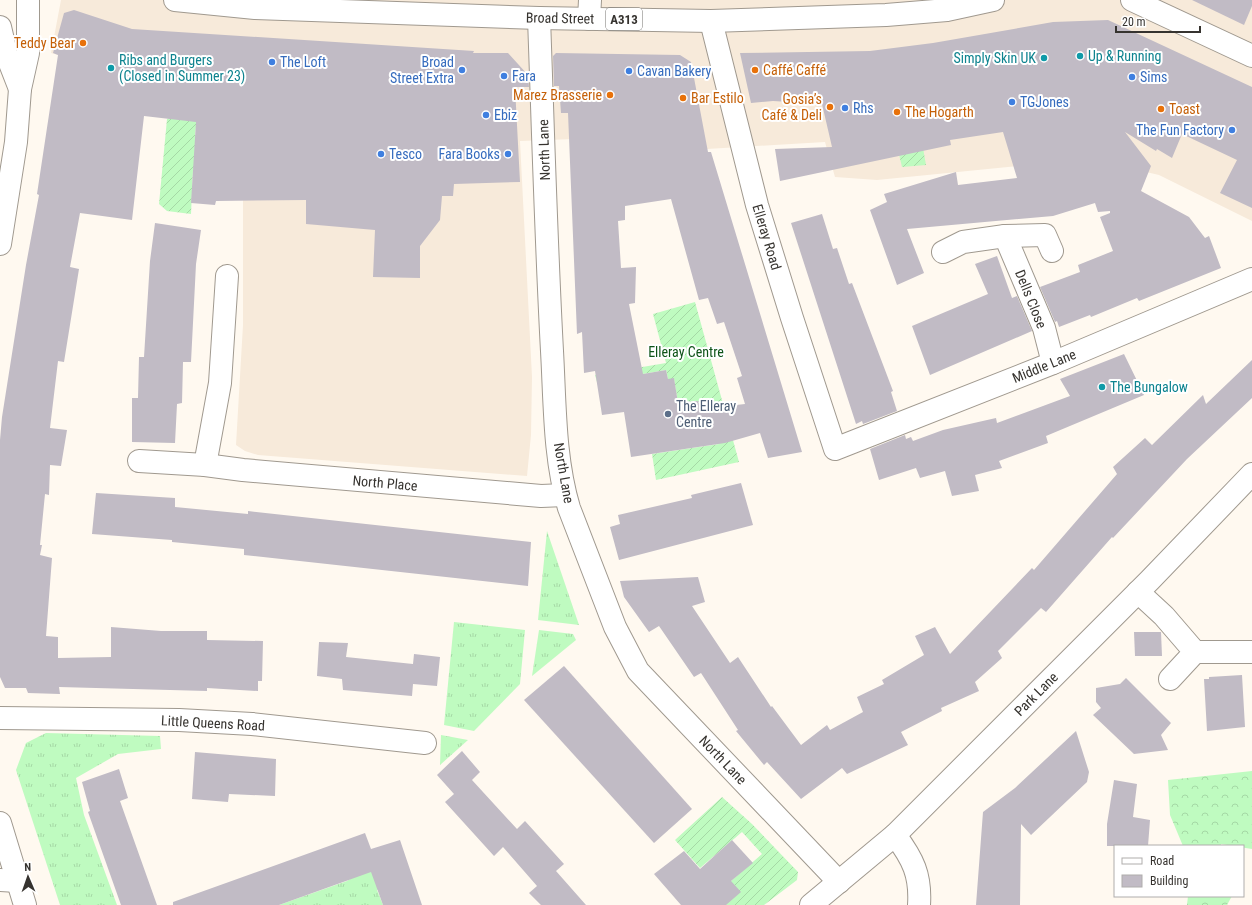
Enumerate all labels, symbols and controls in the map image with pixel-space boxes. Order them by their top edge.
road number: A313 [606,8,642,30]
scale bar [1116,8,1200,34]
street label: Broad Street [526,9,594,27]
text: 20 m [1122,15,1146,29]
place label: Teddy Bear [14,35,75,51]
marker: Teddy Bear [78,38,88,48]
place label: Up & Running [1088,48,1161,64]
place label: Simply Skin UK [954,50,1036,66]
marker: Up & Running [1075,51,1085,61]
place label: Ribs and Burgers (Closed in Summer 23) [119,52,245,85]
marker: Simply Skin UK [1039,53,1049,63]
place label: The Loft [280,54,326,70]
place label: Broad Street Extra [390,54,454,86]
marker: The Loft [267,57,277,67]
place label: Caffé Caffé [763,62,826,78]
marker: Ribs and Burgers (Closed in Summer 23) [106,63,116,73]
place label: Cavan Bakery [637,63,712,79]
marker: Broad Street Extra [457,65,467,75]
marker: Caffé Caffé [750,65,760,75]
marker: Cavan Bakery [624,66,634,76]
place label: Fara [512,68,536,84]
place label: Sims [1140,69,1167,85]
marker: Fara [499,71,509,81]
marker: Sims [1127,72,1137,82]
place label: Marez Brasserie [513,87,602,103]
marker: Marez Brasserie [605,90,615,100]
place label: Bar Estilo [691,90,744,106]
place label: Gosia’s Café & Deli [762,91,822,123]
marker: Bar Estilo [678,93,688,103]
place label: TGJones [1020,94,1069,110]
marker: TGJones [1007,97,1017,107]
place label: Rhs [853,100,874,116]
place label: Toast [1169,101,1200,117]
marker: Gosia’s Café & Deli [825,102,835,112]
marker: Rhs [840,103,850,113]
place label: The Hogarth [905,104,974,120]
marker: Toast [1156,104,1166,114]
place label: Ebiz [494,107,517,123]
marker: The Hogarth [892,107,902,117]
marker: Ebiz [481,110,491,120]
street label: North Lane [535,119,553,181]
place label: The Fun Factory [1136,122,1224,138]
marker: The Fun Factory [1227,125,1237,135]
place label: Tesco [389,146,422,162]
place label: Fara Books [438,146,500,162]
marker: Tesco [376,149,386,159]
marker: Fara Books [503,149,513,159]
street label: Elleray Road [749,202,785,272]
street label: Dells Close [1012,267,1050,331]
park label: Elleray Centre [648,344,724,360]
street label: Middle Lane [1010,346,1079,386]
place label: The Bungalow [1110,379,1188,395]
marker: The Bungalow [1097,382,1107,392]
place label: The Elleray Centre [676,398,736,430]
marker: The Elleray Centre [663,409,673,419]
street label: North Lane [551,442,577,505]
street label: North Place [352,472,419,494]
street label: Park Lane [1011,669,1061,719]
street label: Little Queens Road [161,712,265,734]
street label: North Lane [696,732,750,788]
legend [1114,845,1244,897]
text: Road [1150,854,1174,868]
north arrow [8,857,48,897]
text: N [24,861,32,874]
text: Building [1150,874,1188,888]

